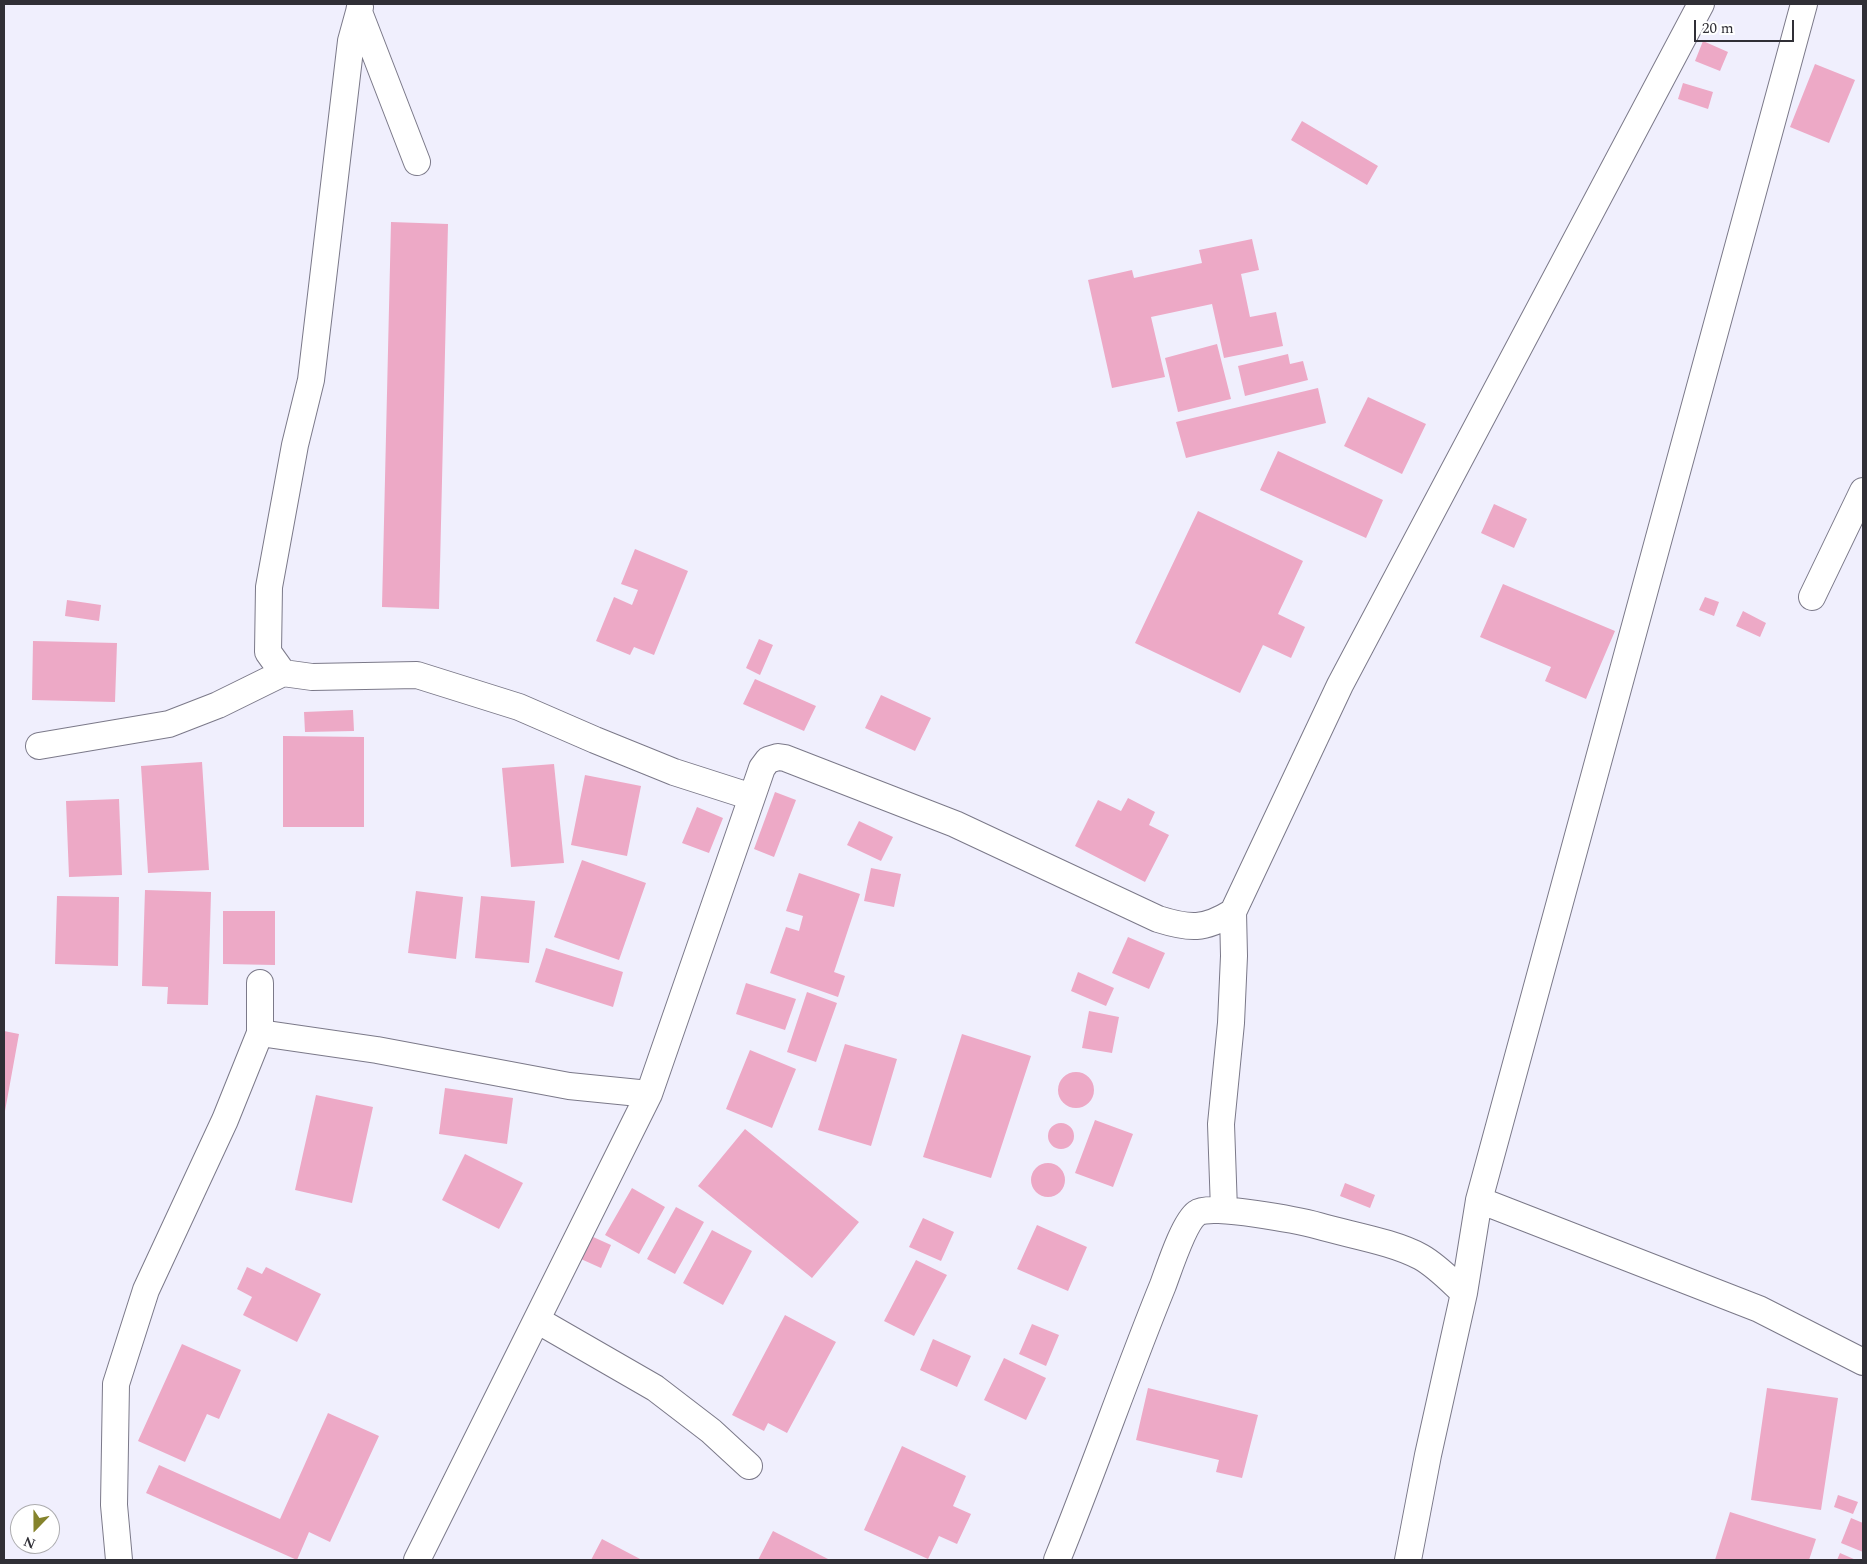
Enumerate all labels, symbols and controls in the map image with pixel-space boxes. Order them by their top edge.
scale bar [1697,10,1797,42]
text: 20 m [1702,17,1734,40]
north arrow [10,1504,60,1554]
text: N [20,1531,39,1554]

